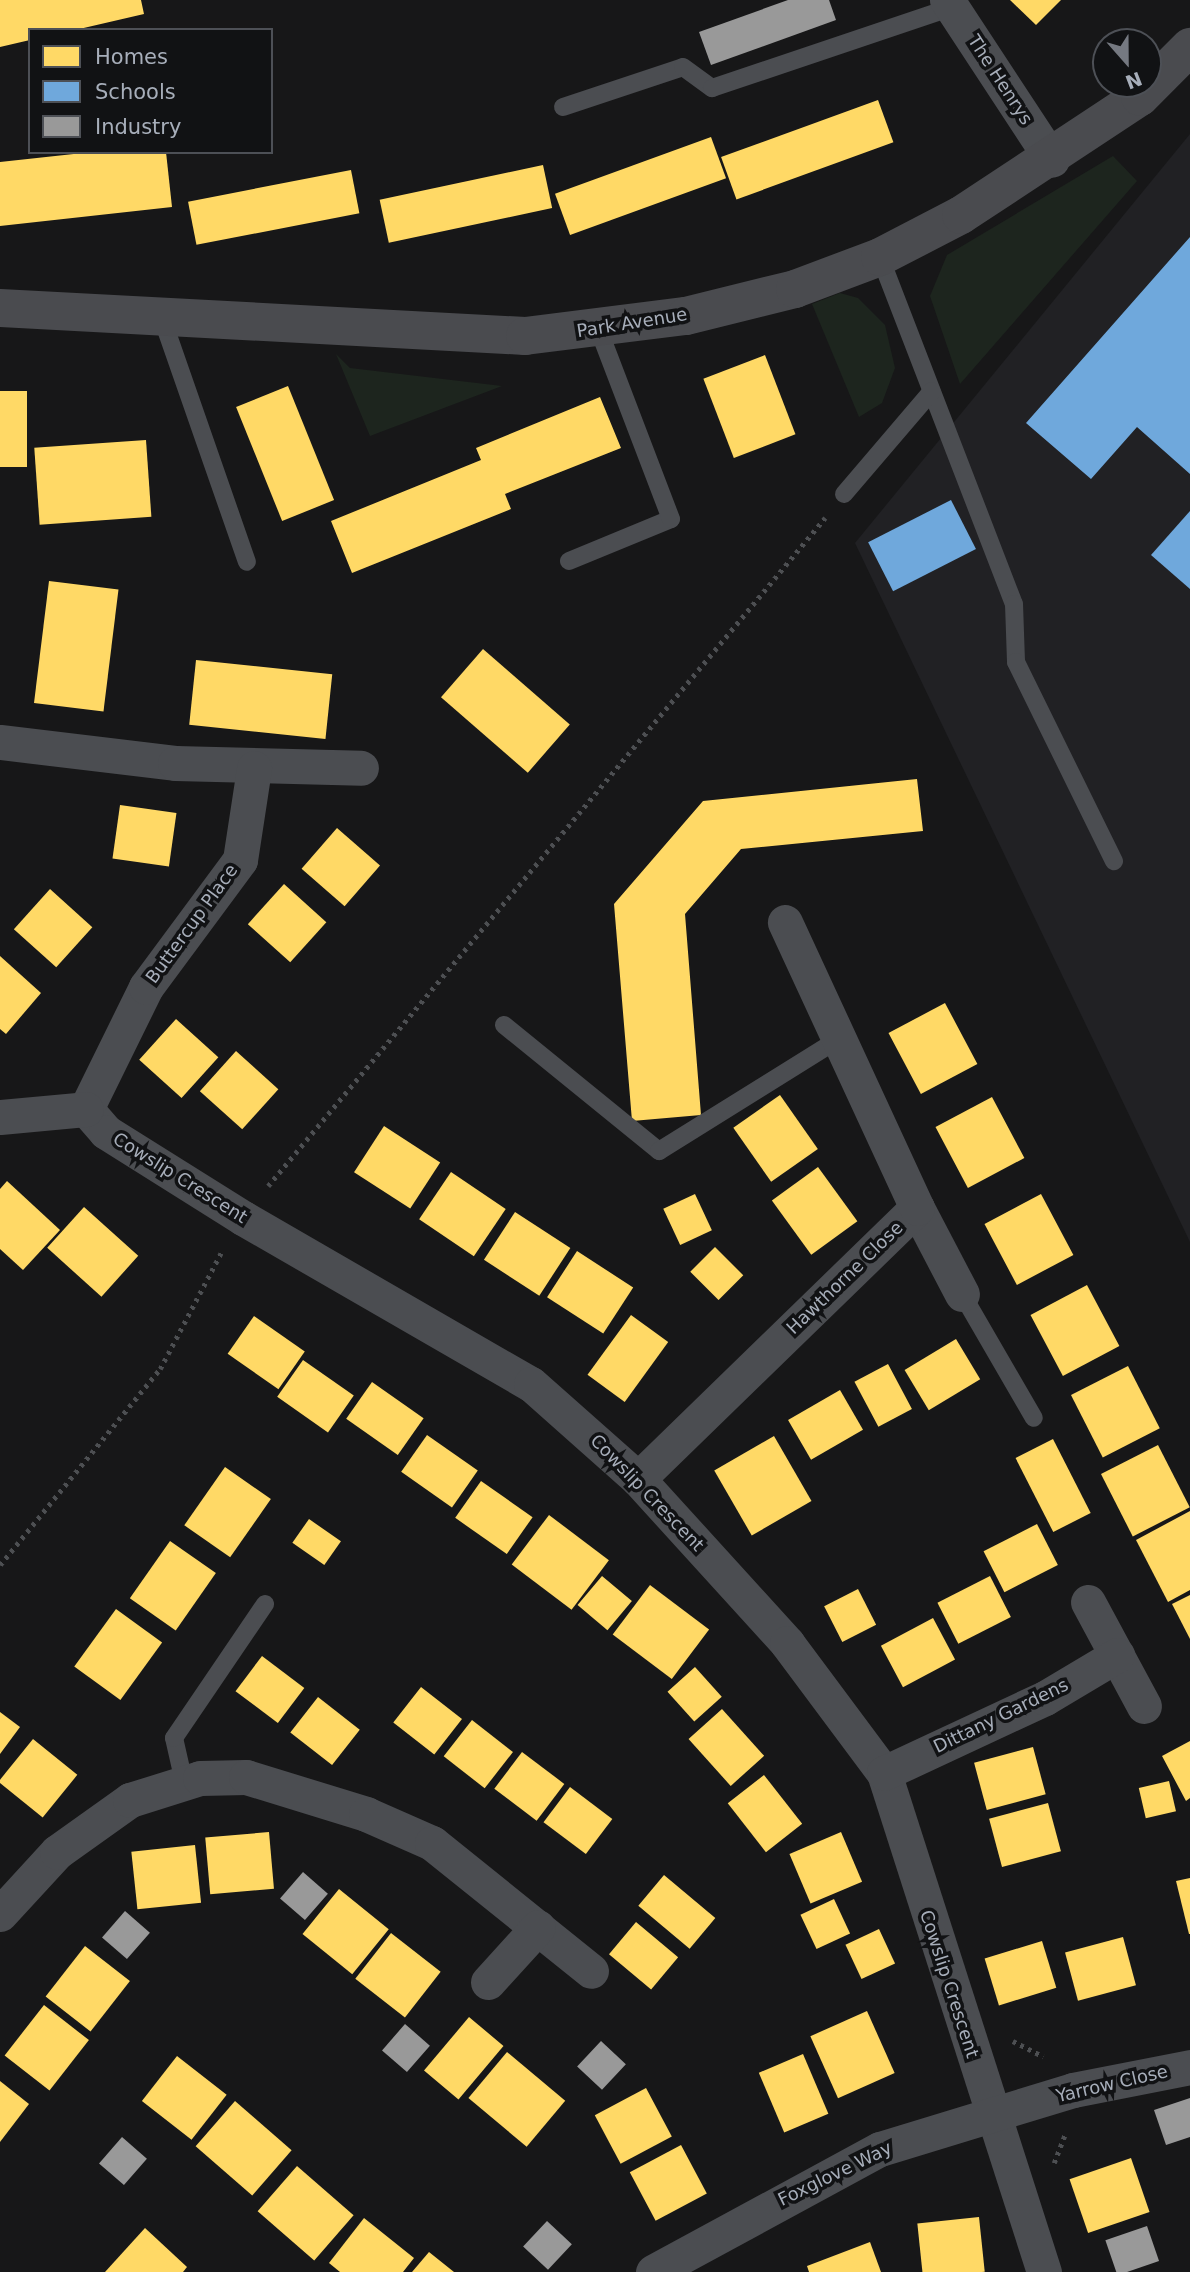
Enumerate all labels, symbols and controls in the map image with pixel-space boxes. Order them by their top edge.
legend [28,28,273,154]
north arrow [1092,28,1162,98]
street label: The Henrys [963,31,1037,129]
text: Homes [95,45,168,69]
text: N [1122,68,1145,94]
text: Schools [95,80,176,104]
text: Industry [95,115,181,139]
street label: Park Avenue [575,304,689,342]
street label: Buttercup Place [141,860,243,988]
street label: Cowslip Crescent [109,1128,251,1228]
street label: Hawthorne Close [782,1217,908,1339]
street label: Cowslip Crescent [586,1430,708,1556]
street label: Dittany Gardens [930,1674,1072,1758]
street label: Cowslip Crescent [915,1907,983,2061]
street label: Yarrow Close [1054,2061,1170,2107]
street label: Foxglove Way [775,2137,895,2211]

